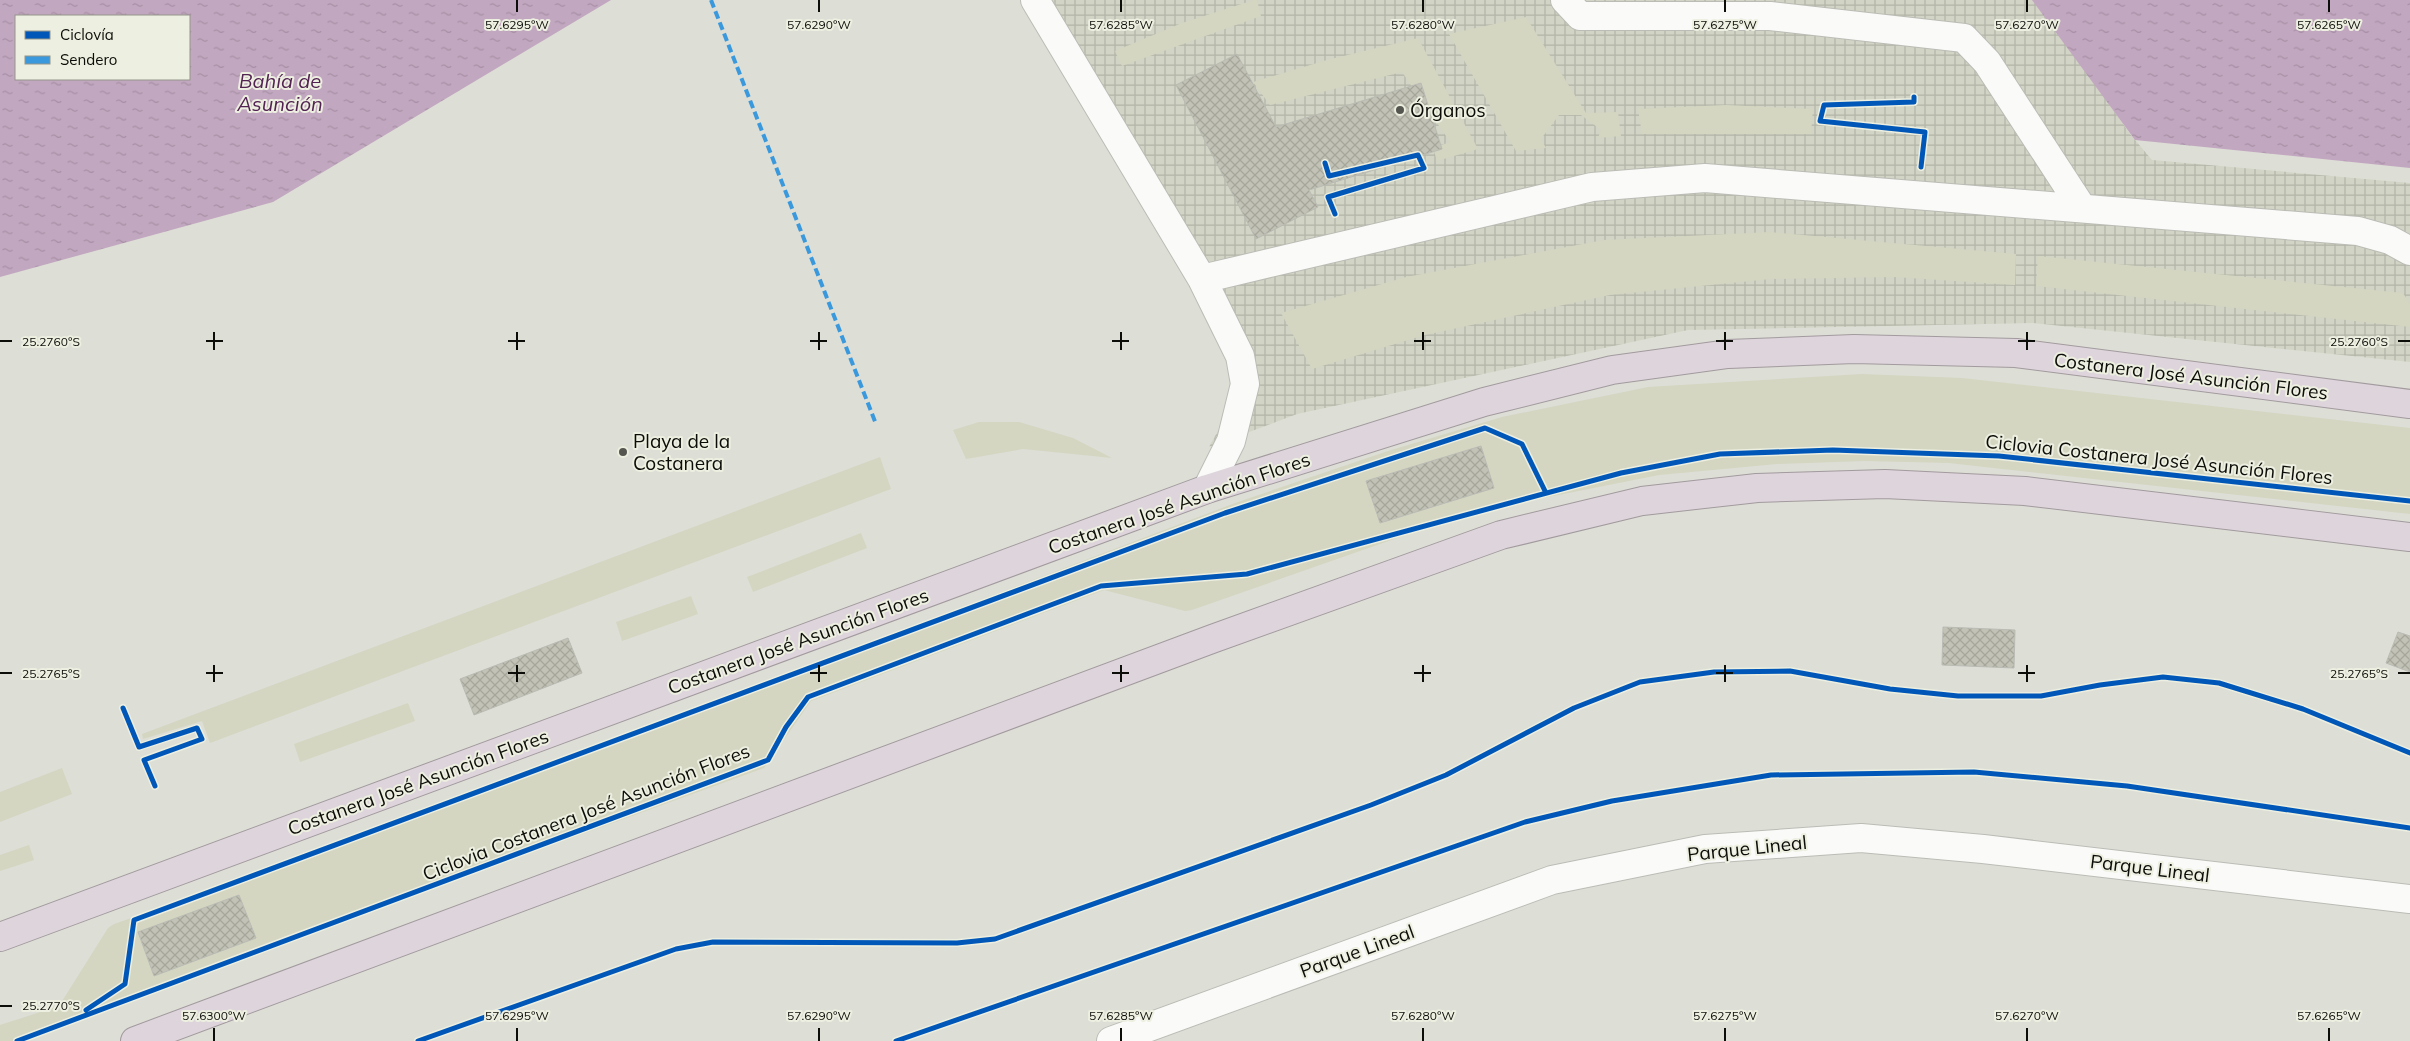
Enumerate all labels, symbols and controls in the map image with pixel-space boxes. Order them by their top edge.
legend [15,15,190,80]
text: 57.6295°W [485,17,549,32]
text: 57.6290°W [787,17,851,32]
text: 57.6285°W [1089,17,1153,32]
text: 57.6280°W [1391,17,1455,32]
text: 57.6275°W [1693,17,1757,32]
text: 57.6270°W [1995,17,2059,32]
text: 57.6265°W [2297,17,2361,32]
text: Ciclovía [60,25,114,44]
text: Sendero [60,50,117,69]
water label: Bahía de Asunción [236,68,323,116]
place label: Órganos [1410,98,1486,122]
marker: Órganos [1394,104,1406,116]
text: 25.2760°S [22,334,80,349]
text: 25.2760°S [2330,334,2388,349]
street label: Costanera José Asunción Flores [2053,347,2329,405]
place label: Playa de la Costanera [633,429,730,475]
street label: Ciclovia Costanera José Asunción Flores [1984,429,2334,489]
marker: Playa de la Costanera [617,446,629,458]
street label: Costanera José Asunción Flores [1045,447,1313,559]
street label: Costanera José Asunción Flores [664,583,932,699]
text: 25.2765°S [22,666,80,681]
text: 25.2765°S [2330,666,2388,681]
street label: Costanera José Asunción Flores [284,724,552,840]
street label: Ciclovia Costanera José Asunción Flores [419,738,753,886]
street label: Parque Lineal [1686,830,1808,866]
street label: Parque Lineal [2089,849,2211,887]
street label: Parque Lineal [1297,919,1417,983]
text: 25.2770°S [22,998,80,1013]
text: 57.6300°W [182,1008,246,1023]
text: 57.6295°W [485,1008,549,1023]
text: 57.6290°W [787,1008,851,1023]
text: 57.6285°W [1089,1008,1153,1023]
text: 57.6280°W [1391,1008,1455,1023]
text: 57.6275°W [1693,1008,1757,1023]
text: 57.6270°W [1995,1008,2059,1023]
text: 57.6265°W [2297,1008,2361,1023]

